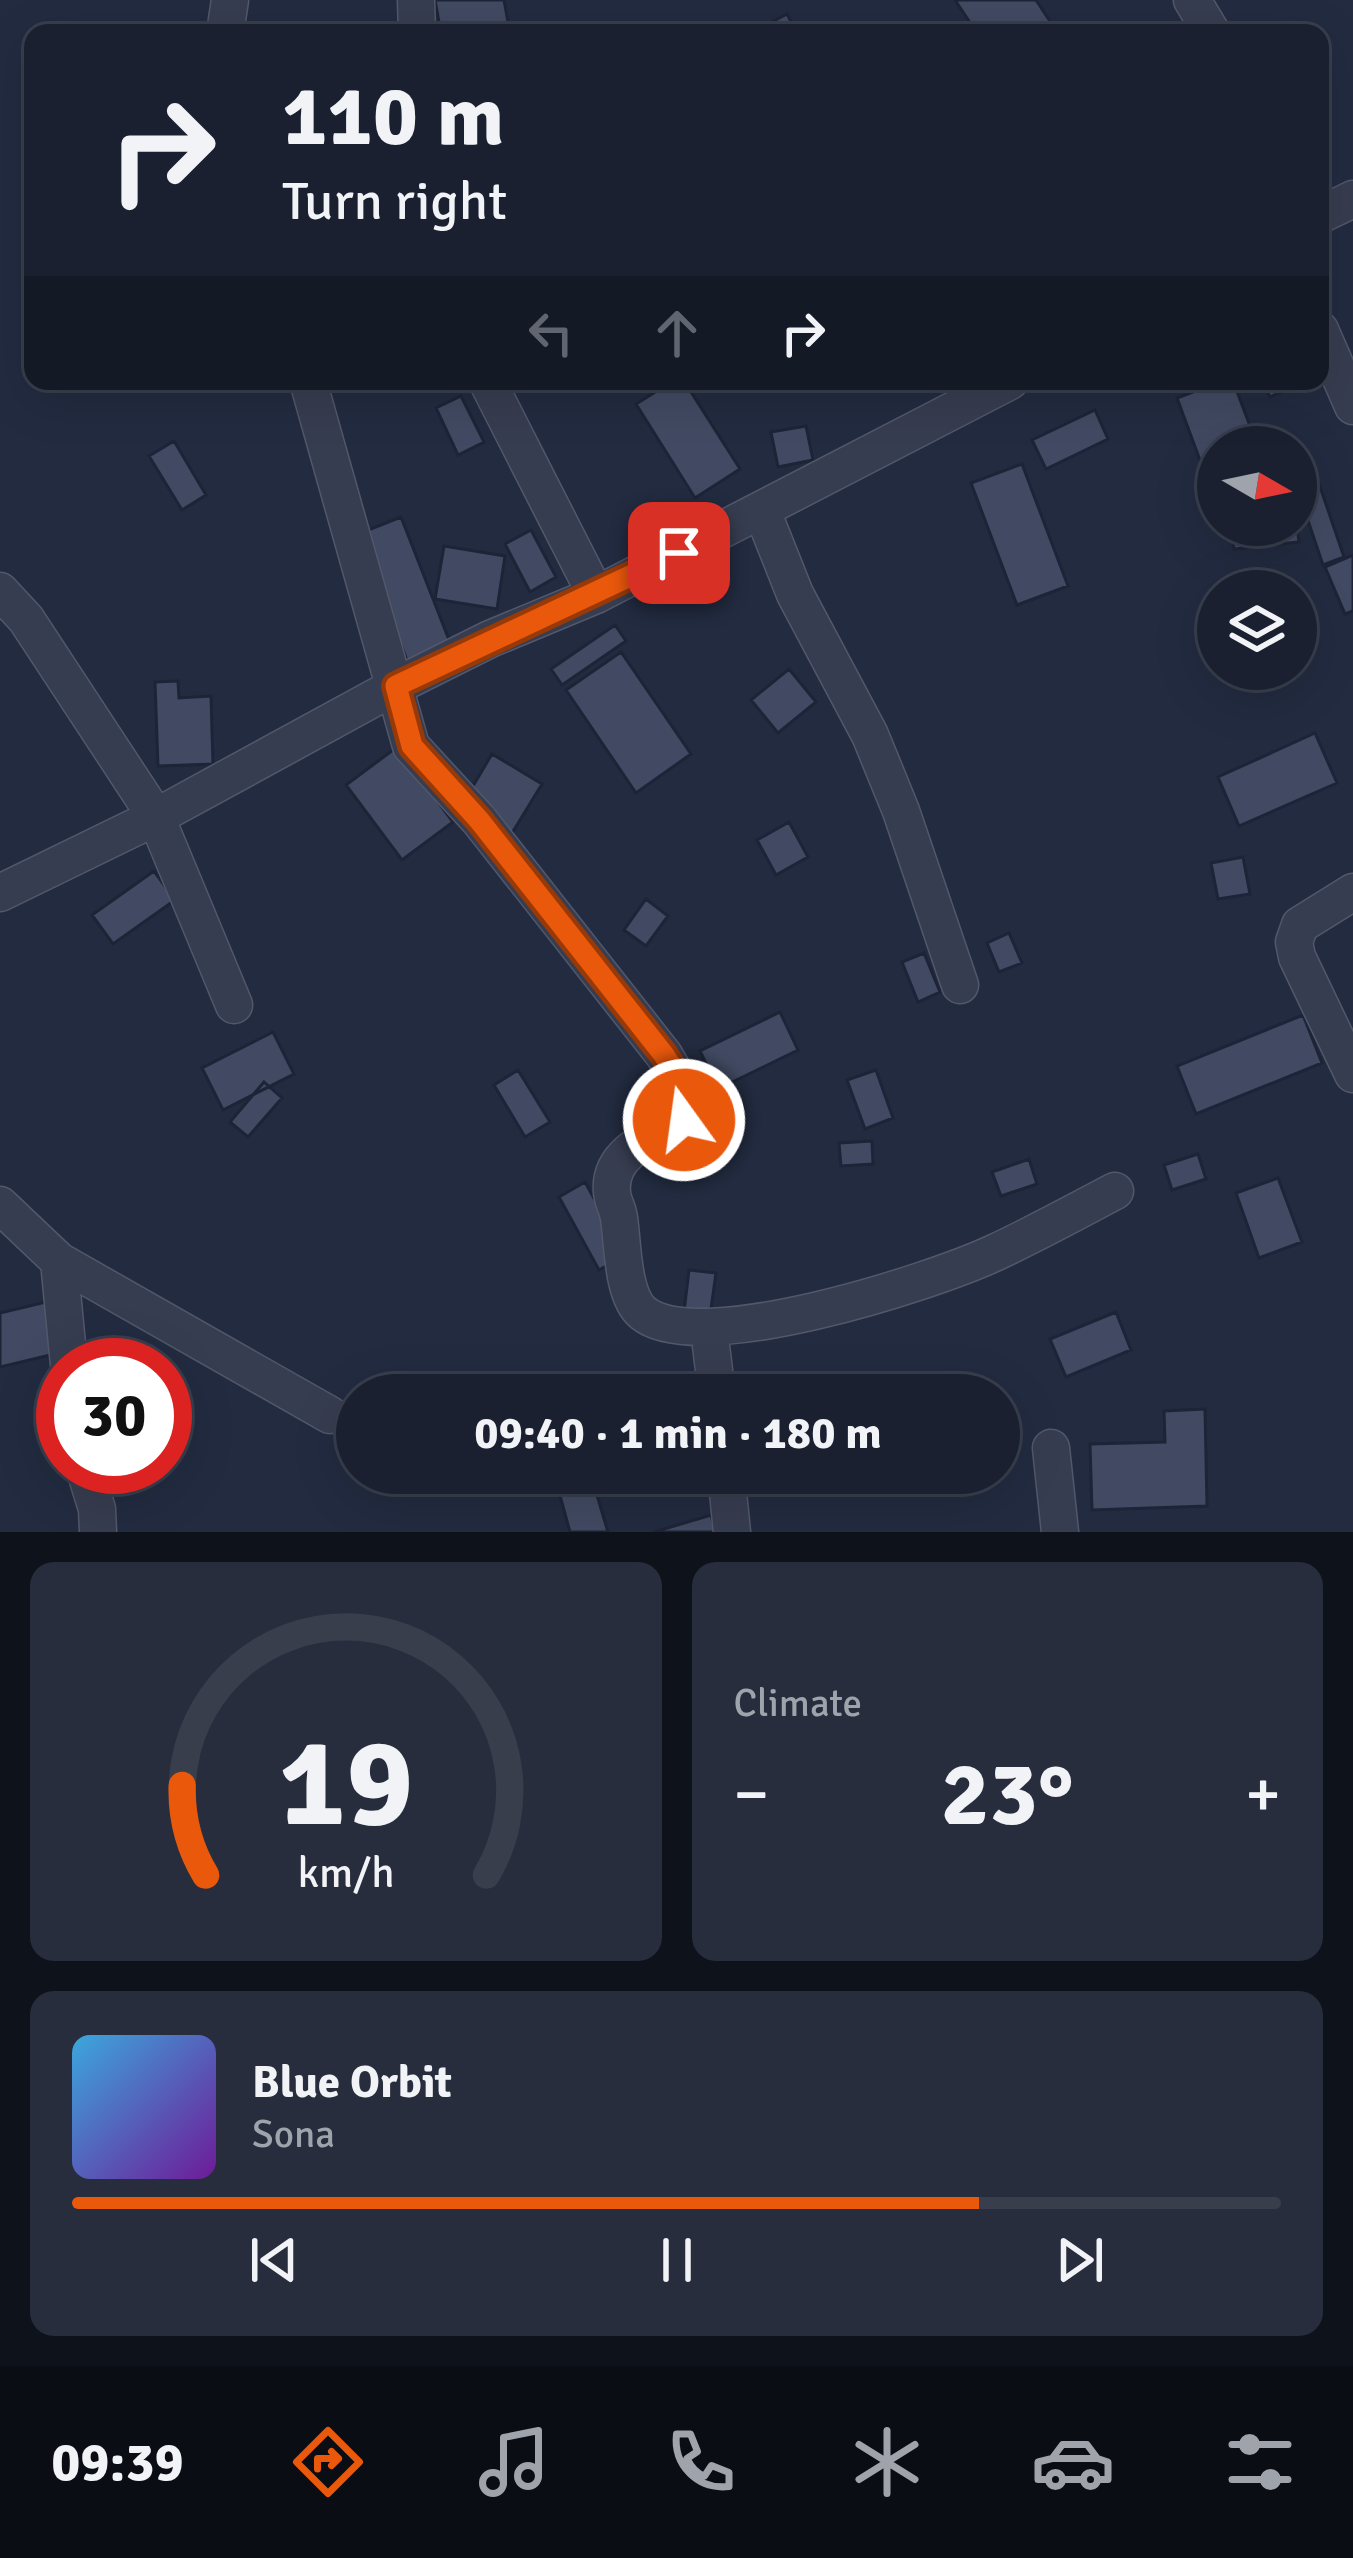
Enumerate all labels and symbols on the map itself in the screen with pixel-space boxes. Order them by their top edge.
north arrow [1197,426,1317,546]
pin [628,502,730,604]
position arrow [621,1057,747,1183]
speed limit sign: 30 [36,1338,192,1494]

